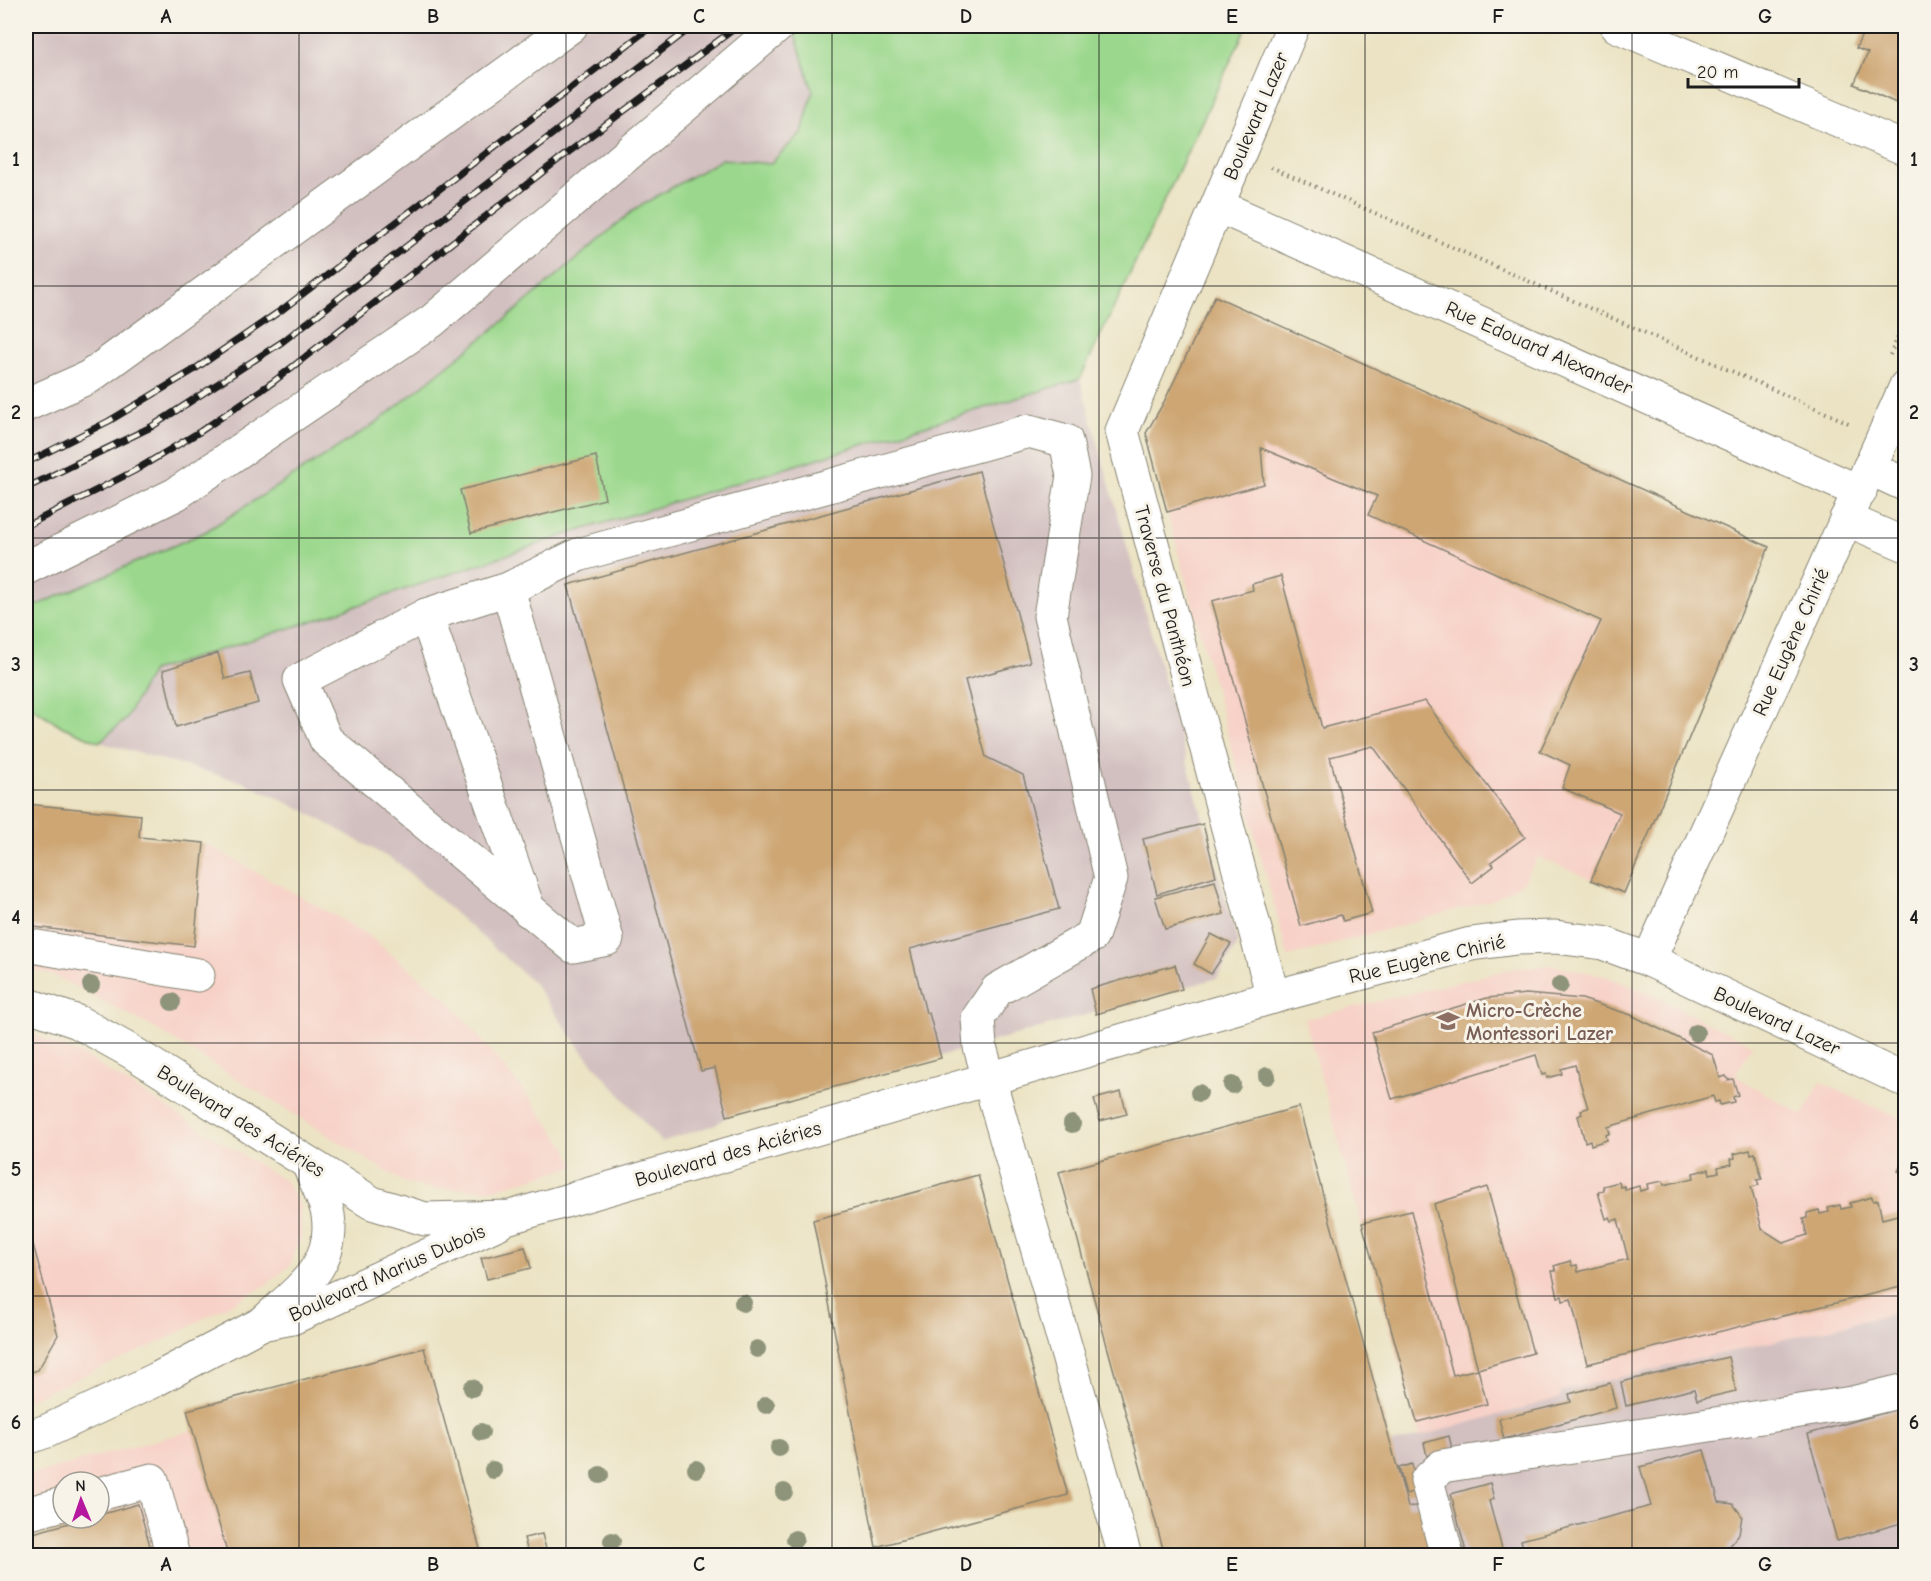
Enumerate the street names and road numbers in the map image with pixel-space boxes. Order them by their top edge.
street label: Boulevard Lazer [1219,49,1293,183]
street label: Rue Edouard Alexander [1442,296,1636,400]
street label: Traverse du Panthéon [1130,503,1200,689]
street label: Rue Eugène Chirié [1748,564,1834,720]
street label: Rue Eugène Chirié [1347,930,1507,988]
street label: Boulevard Lazer [1710,982,1844,1060]
street label: Boulevard des Aciéries [153,1060,329,1182]
street label: Boulevard des Aciéries [632,1116,824,1192]
street label: Boulevard Marius Dubois [285,1219,489,1327]

